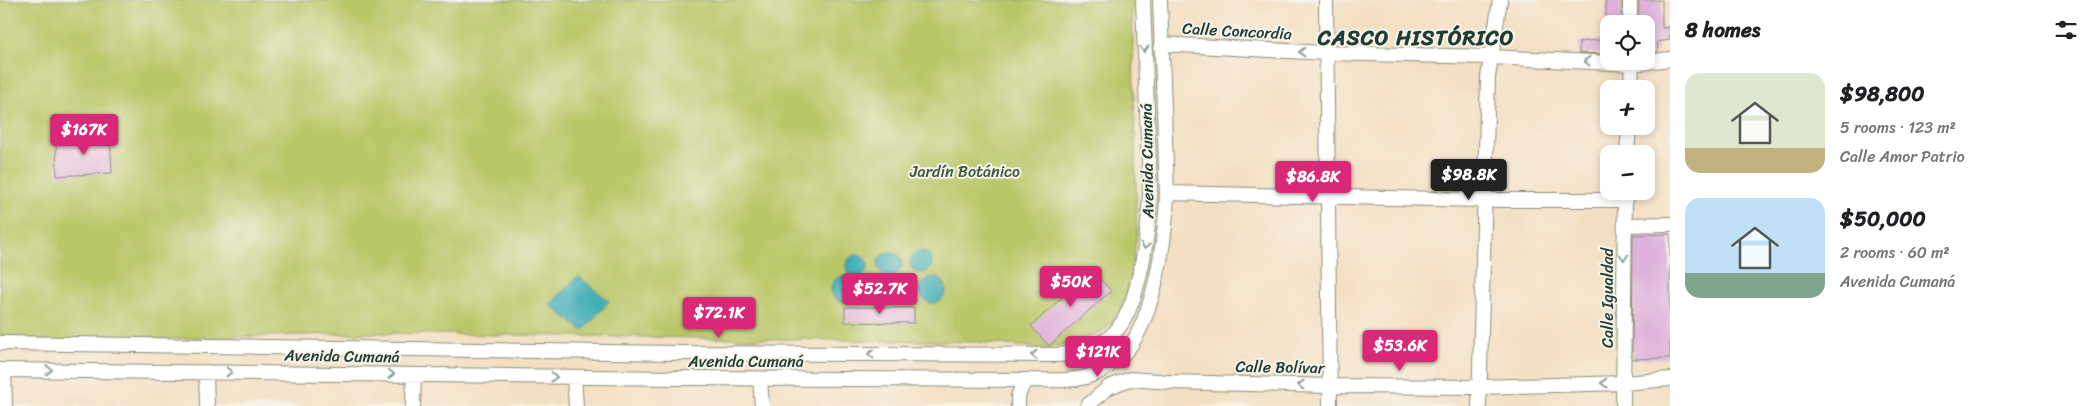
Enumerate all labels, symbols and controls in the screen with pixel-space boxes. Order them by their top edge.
text: 8 homes [1685,11,1760,49]
street label: Calle Concordia [1181,14,1293,48]
map controls [1600,15,1655,200]
button: locate [1600,15,1655,70]
icon: filters [2052,16,2080,44]
district label: CASCO HISTÓRICO [1317,19,1514,57]
one-way arrow [1139,45,1150,53]
one-way arrow [1298,47,1306,58]
one-way arrow [1582,56,1590,67]
text: $98,800 [1840,75,1925,113]
button: + [1600,80,1655,135]
icon: home [1725,93,1785,153]
street label: Avenida Cumaná [1131,103,1163,220]
text: 5 rooms · 123 m² [1840,113,1956,142]
pin: $167K [49,114,119,156]
text: $167K [61,115,107,144]
text: Calle Amor Patrio [1840,142,1965,171]
button: − [1600,145,1655,200]
park label: Jardín Botánico [909,157,1020,186]
pin: $98.8K [1428,158,1510,201]
pin: $86.8K [1272,160,1354,203]
text: $98.8K [1442,160,1496,189]
text: $86.8K [1286,162,1340,191]
text: $50,000 [1840,200,1926,238]
icon: home [1725,218,1785,278]
text: 2 rooms · 60 m² [1840,238,1950,267]
one-way arrow [1140,242,1151,250]
street label: Calle Igualdad [1593,246,1622,348]
one-way arrow [1619,254,1630,262]
pin: $50K [1041,266,1101,308]
text: $50K [1051,267,1091,296]
text: Avenida Cumaná [1840,267,1955,296]
pin: $52.7K [839,272,921,315]
text: $52.7K [853,274,907,303]
pin: $72.1K [678,296,760,339]
text: $72.1K [694,298,744,327]
pin: $53.6K [1359,330,1441,372]
text: $53.6K [1374,331,1426,360]
pin: $121K [1063,336,1133,378]
text: $121K [1076,337,1120,366]
street label: Avenida Cumaná [283,340,400,372]
street label: Avenida Cumaná [687,347,804,376]
one-way arrow [867,349,875,360]
one-way arrow [1030,350,1038,360]
street label: Calle Bolívar [1235,352,1326,382]
one-way arrow [45,365,53,375]
one-way arrow [225,367,233,377]
one-way arrow [387,369,395,380]
one-way arrow [550,372,558,382]
one-way arrow [1600,378,1608,388]
one-way arrow [1297,380,1305,390]

